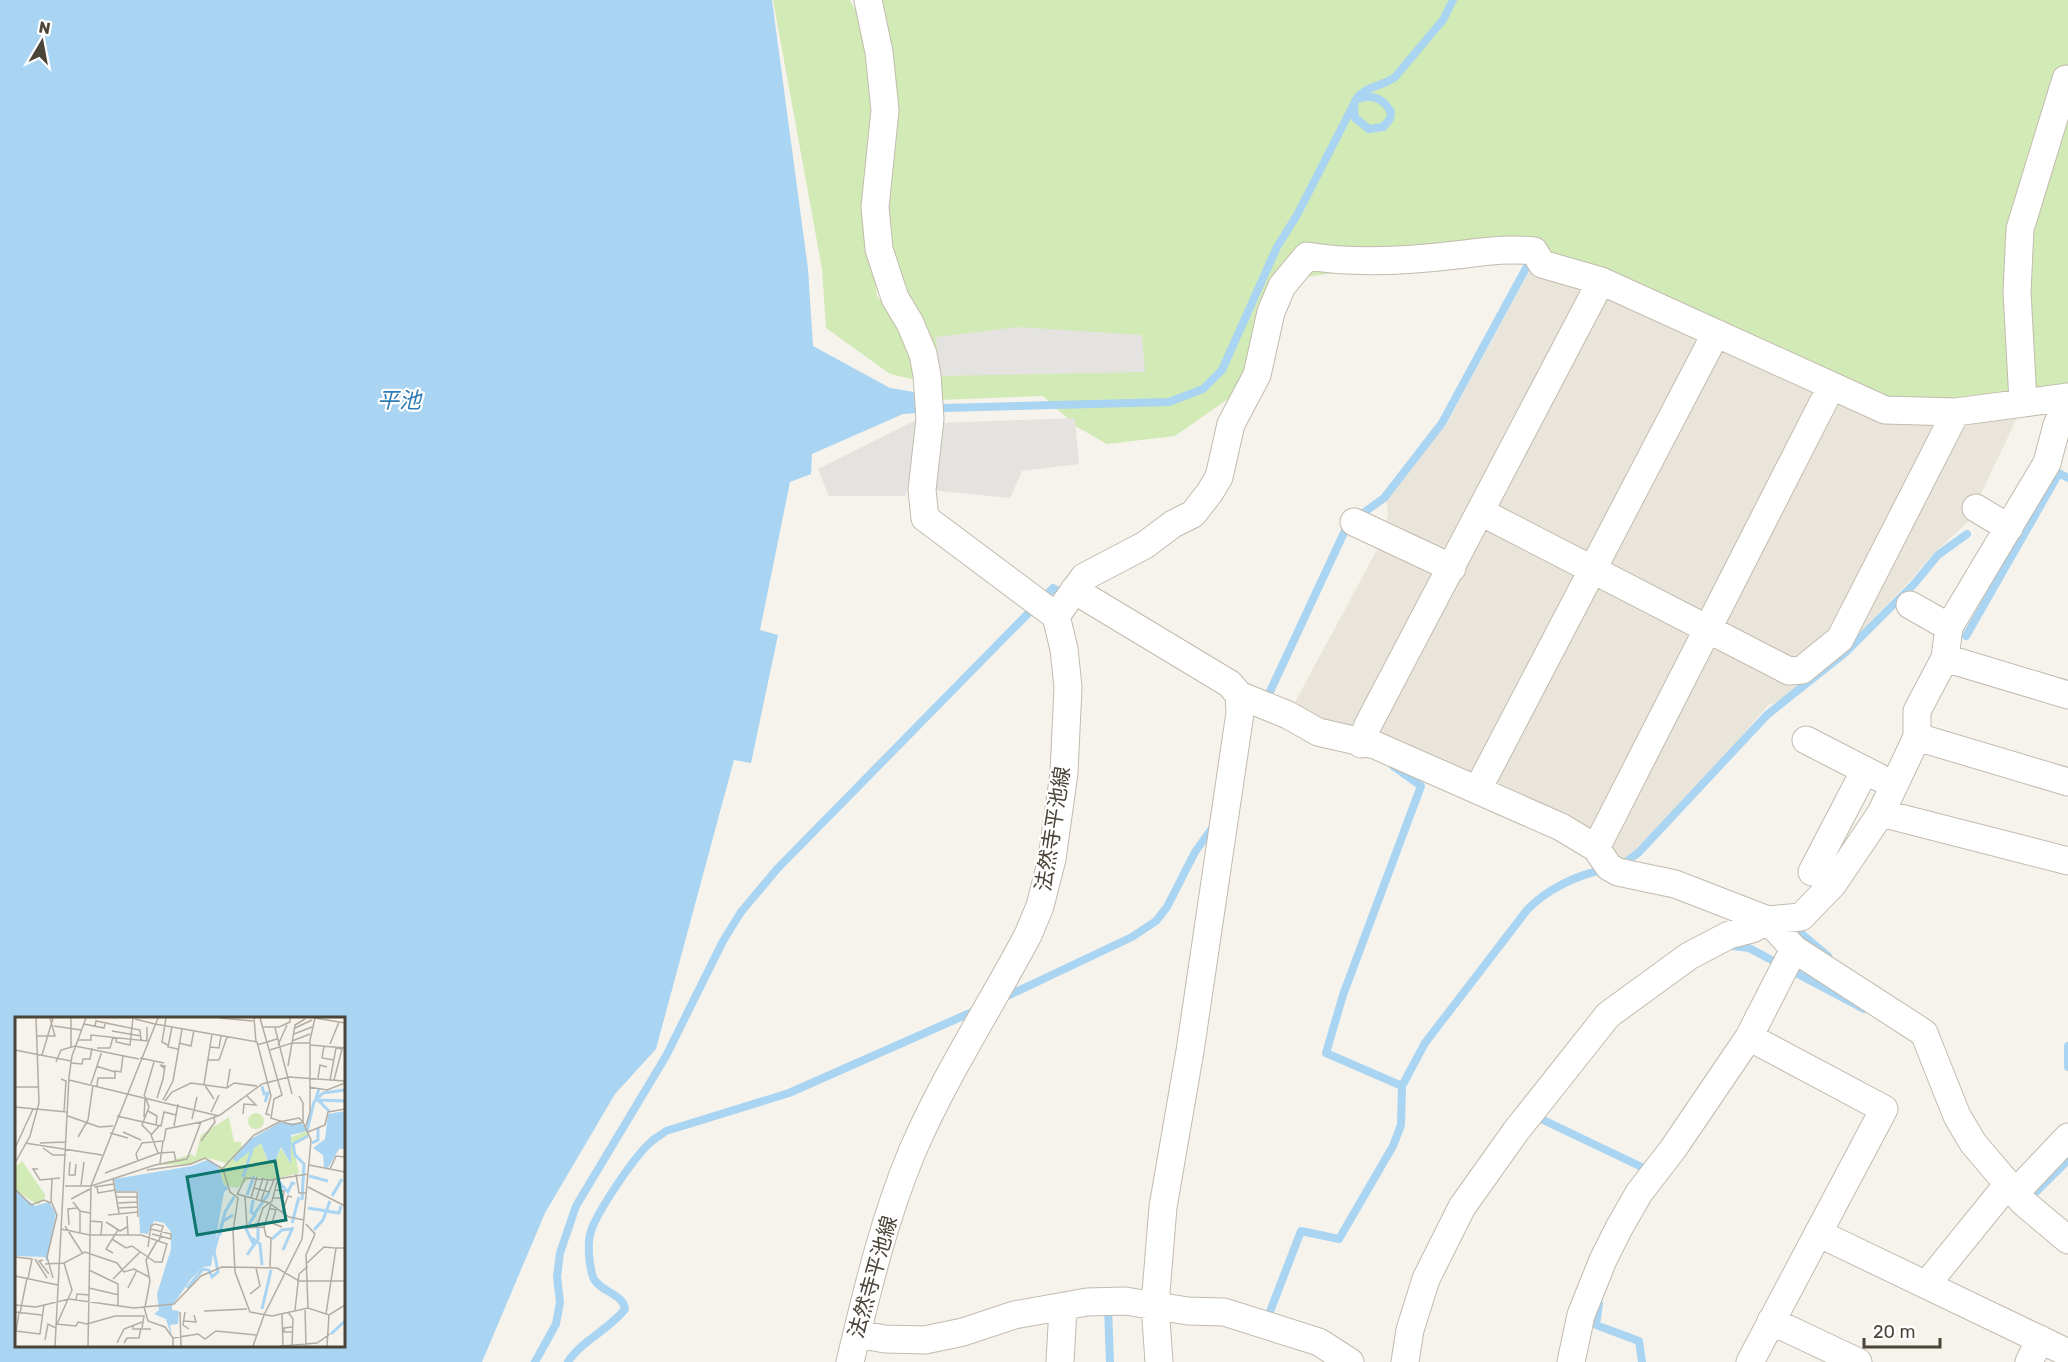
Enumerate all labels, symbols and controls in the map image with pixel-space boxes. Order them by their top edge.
north arrow [12,12,72,72]
text: N [37,17,52,38]
water label: 平池 [377,387,423,414]
street label: 法然寺平池線 [1030,765,1075,893]
inset map [15,1017,345,1347]
street label: 法然寺平池線 [843,1213,902,1341]
scale bar [1864,1311,1940,1349]
text: 20 m [1873,1321,1915,1343]

